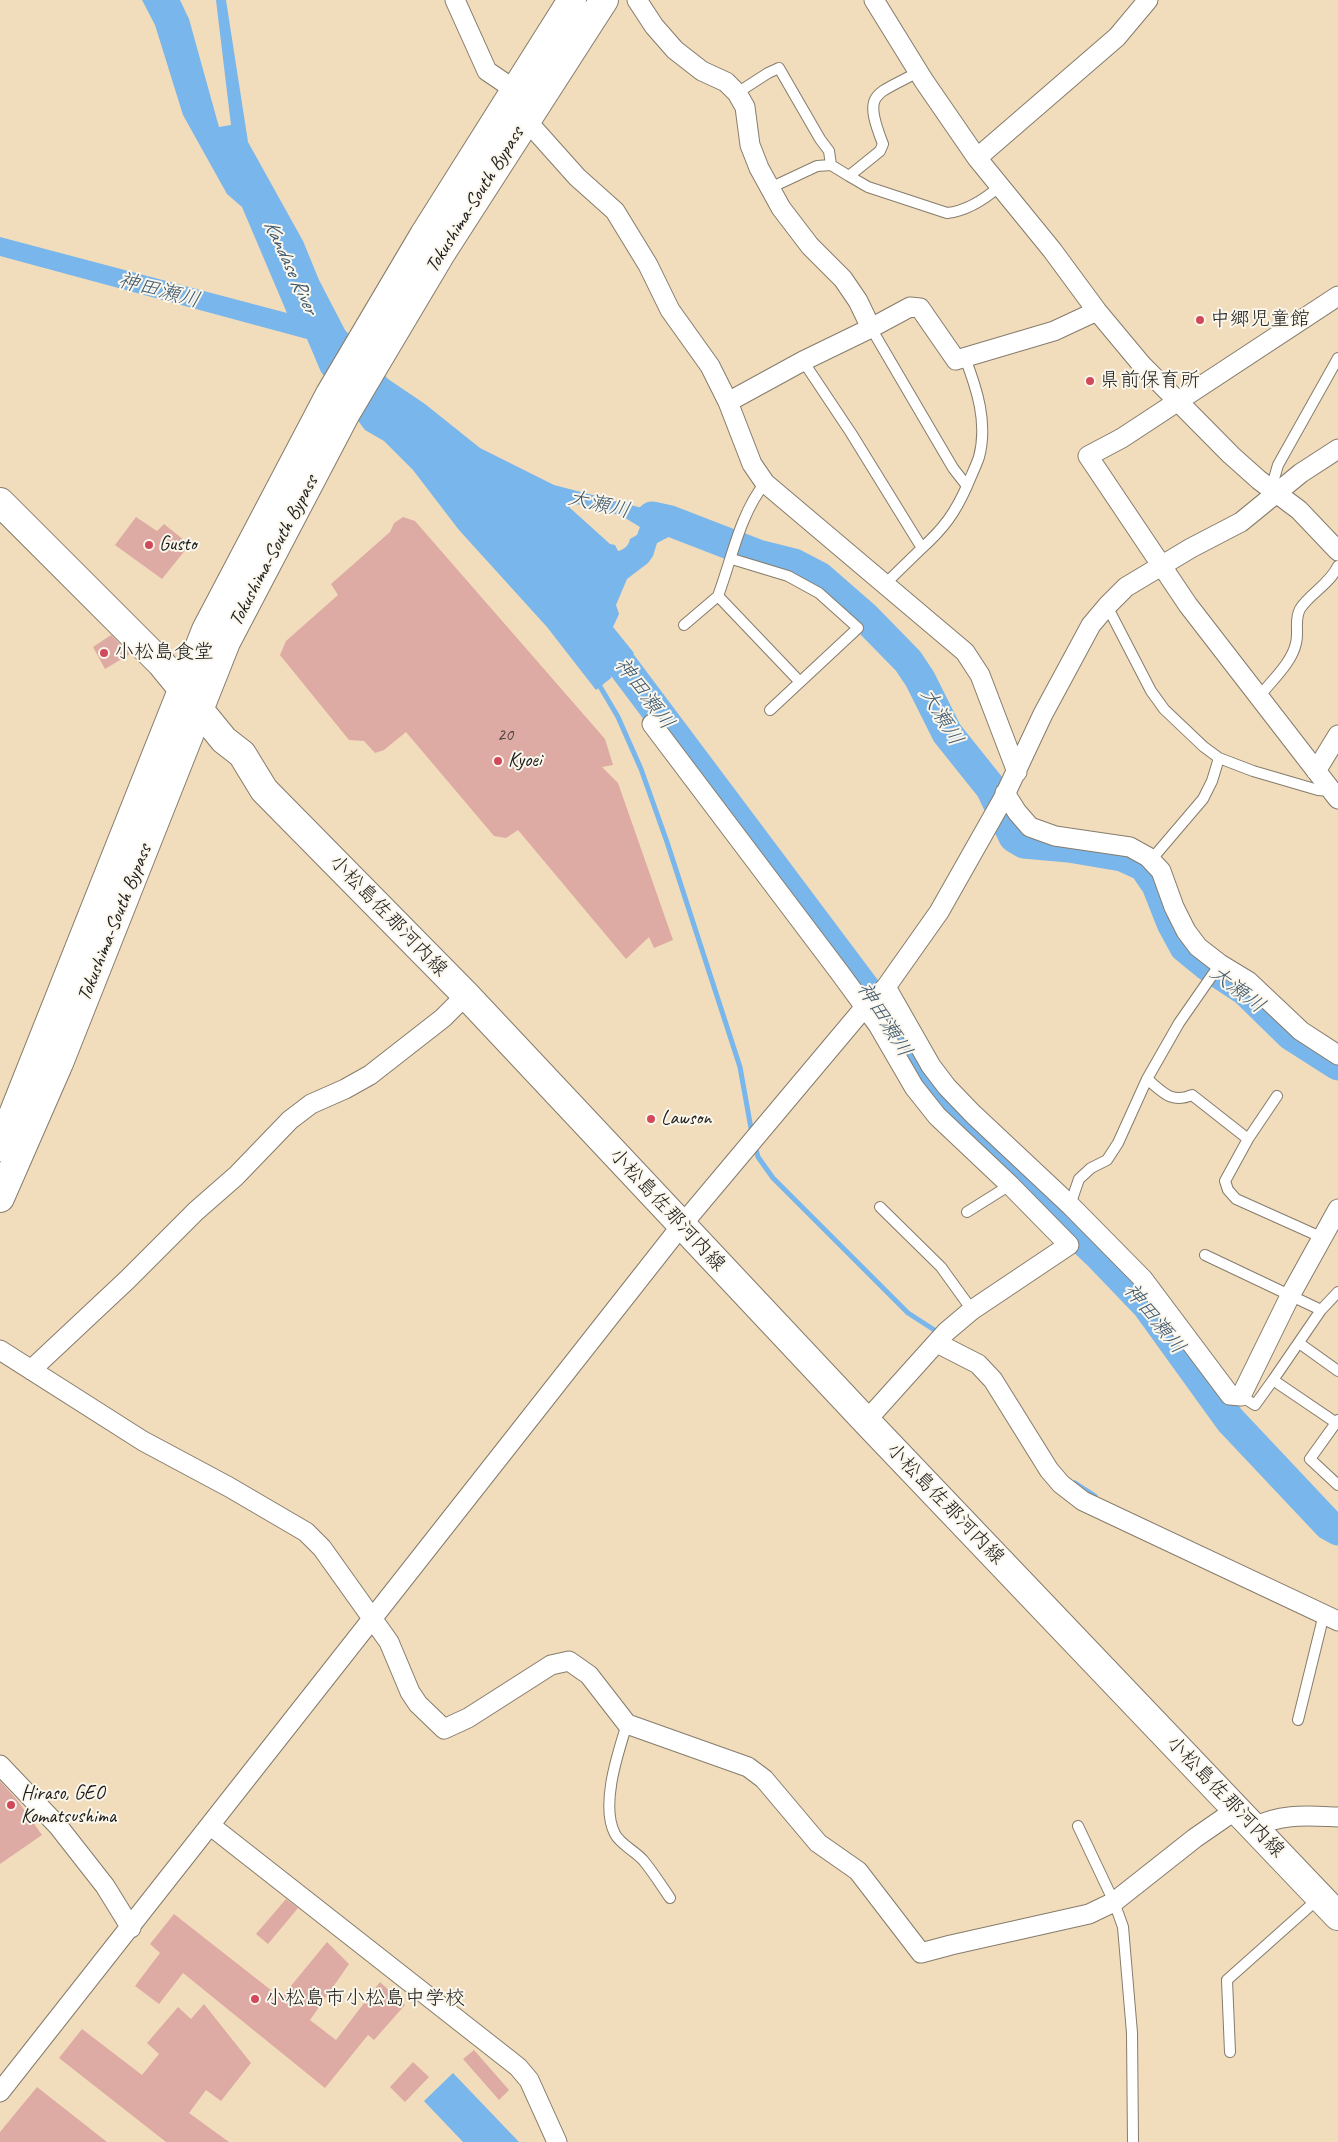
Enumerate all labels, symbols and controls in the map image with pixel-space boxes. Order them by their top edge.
street label: Tokushima-South Bypass [421,123,529,277]
water label: Kandase River [257,216,323,318]
water label: 神田瀬川 [115,268,203,314]
place label: 中郷児童館 [1210,308,1310,332]
marker: 中郷児童館 [1194,314,1206,326]
place label: 県前保育所 [1100,369,1200,393]
marker: 県前保育所 [1084,375,1096,387]
street label: Tokushima-South Bypass [224,472,324,630]
water label: 大瀬川 [565,486,633,524]
place label: Gusto [159,533,197,557]
marker: Gusto [143,539,155,551]
place label: 小松島食堂 [114,641,214,665]
marker: 小松島食堂 [98,647,110,659]
water label: 神田瀬川 [609,653,679,735]
water label: 大瀬川 [914,684,968,750]
house number: 20 [497,724,513,746]
place label: Kyoei [508,749,541,773]
marker: Kyoei [492,755,504,767]
street label: Tokushima-South Bypass [73,841,157,1005]
street label: 小松島佐那河内線 [324,850,452,982]
water label: 大瀬川 [1204,961,1270,1019]
water label: 神田瀬川 [851,978,917,1062]
place label: Lawson [661,1107,711,1131]
marker: Lawson [645,1113,657,1125]
street label: 小松島佐那河内線 [604,1143,730,1277]
water label: 神田瀬川 [1118,1278,1190,1360]
street label: 小松島佐那河内線 [881,1438,1009,1570]
street label: 小松島佐那河内線 [1161,1731,1289,1863]
place label: Hiraso, GEO Komatsushima [21,1782,116,1829]
marker: Hiraso, GEO Komatsushima [5,1799,17,1811]
place label: 小松島市小松島中学校 [265,1987,465,2011]
marker: 小松島市小松島中学校 [249,1993,261,2005]

